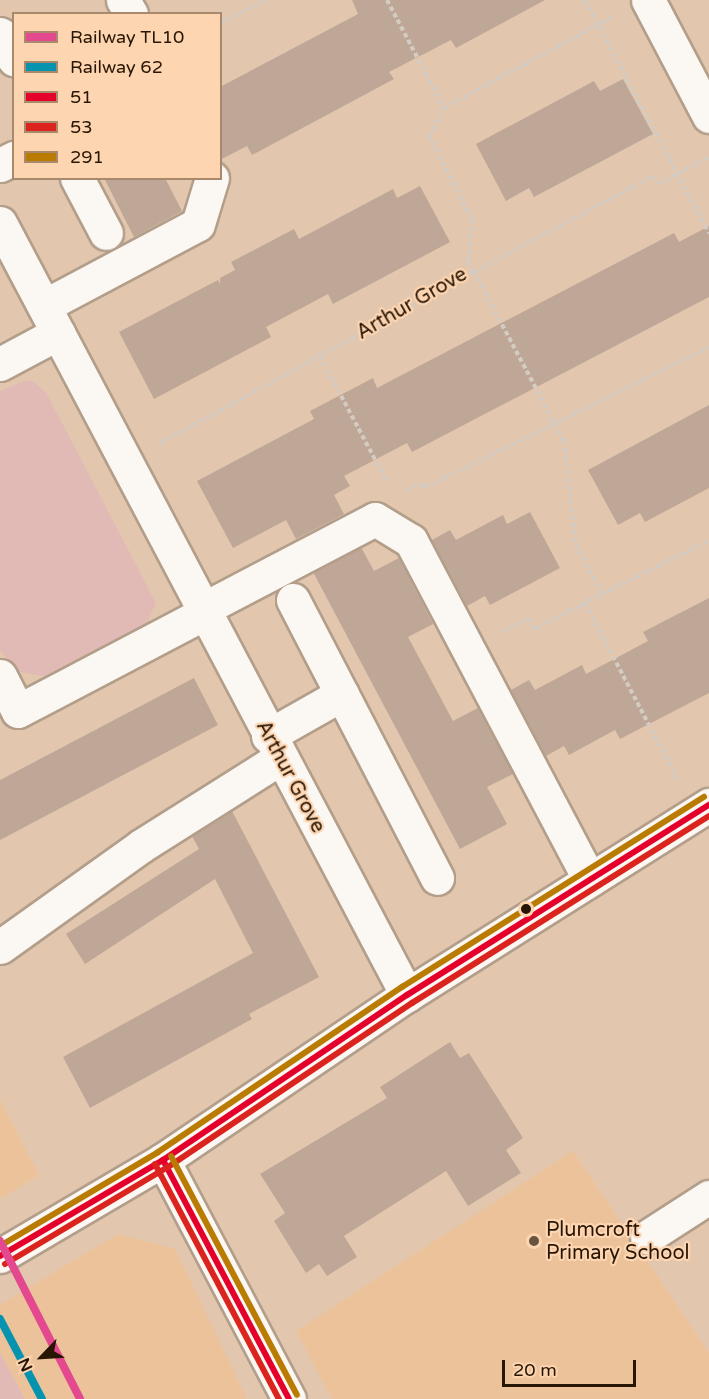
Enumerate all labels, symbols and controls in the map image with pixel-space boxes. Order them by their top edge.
legend [12,12,222,180]
text: Railway TL10 [70,26,184,48]
text: Railway 62 [70,56,163,78]
text: 51 [70,86,93,108]
text: 53 [70,116,93,138]
text: 291 [70,146,104,168]
street label: Arthur Grove [353,263,471,345]
street label: Arthur Grove [250,717,330,837]
unlabelled marker [520,903,532,915]
place label: Plumcroft Primary School [546,1218,690,1265]
marker: Plumcroft Primary School [527,1234,541,1248]
north arrow [12,1327,72,1387]
scale bar [505,1348,638,1386]
text: N [14,1355,37,1375]
text: 20 m [513,1359,557,1381]

